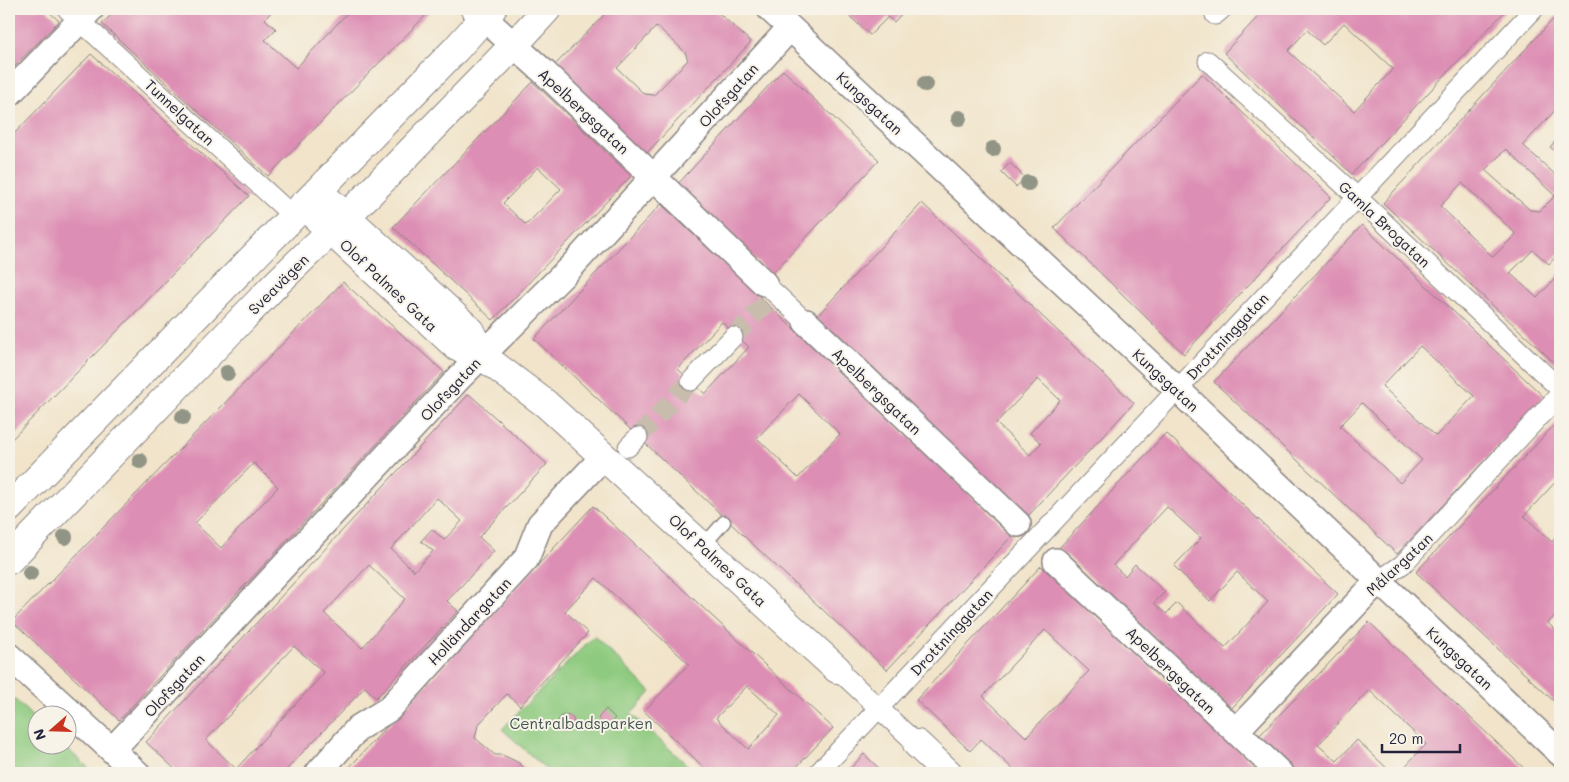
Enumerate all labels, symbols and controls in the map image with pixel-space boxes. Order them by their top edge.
street label: Olofsgatan [694,59,762,131]
street label: Apelbergsgatan [534,64,634,158]
street label: Kungsgatan [832,67,908,139]
street label: Tunnelgatan [141,74,219,150]
street label: Gamla Brogatan [1335,176,1435,272]
street label: Olof Palmes Gata [336,234,442,336]
street label: Sveavägen [243,249,313,319]
street label: Drottninggatan [1181,288,1273,384]
street label: Apelbergsgatan [828,343,926,439]
street label: Kungsgatan [1128,344,1204,416]
street label: Olofsgatan [415,353,485,425]
street label: Olof Palmes Gata [665,509,771,611]
street label: Målargatan [1361,528,1437,600]
street label: Holländargatan [423,573,515,669]
street label: Drottninggatan [905,584,997,680]
street label: Apelbergsgatan [1122,622,1220,718]
street label: Kungsgatan [1422,622,1498,694]
street label: Olofsgatan [139,649,209,721]
north arrow [28,704,78,754]
park label: Centralbadsparken [510,713,652,733]
scale bar [1382,722,1459,754]
text: N [29,726,50,743]
text: 20 m [1389,728,1423,748]

